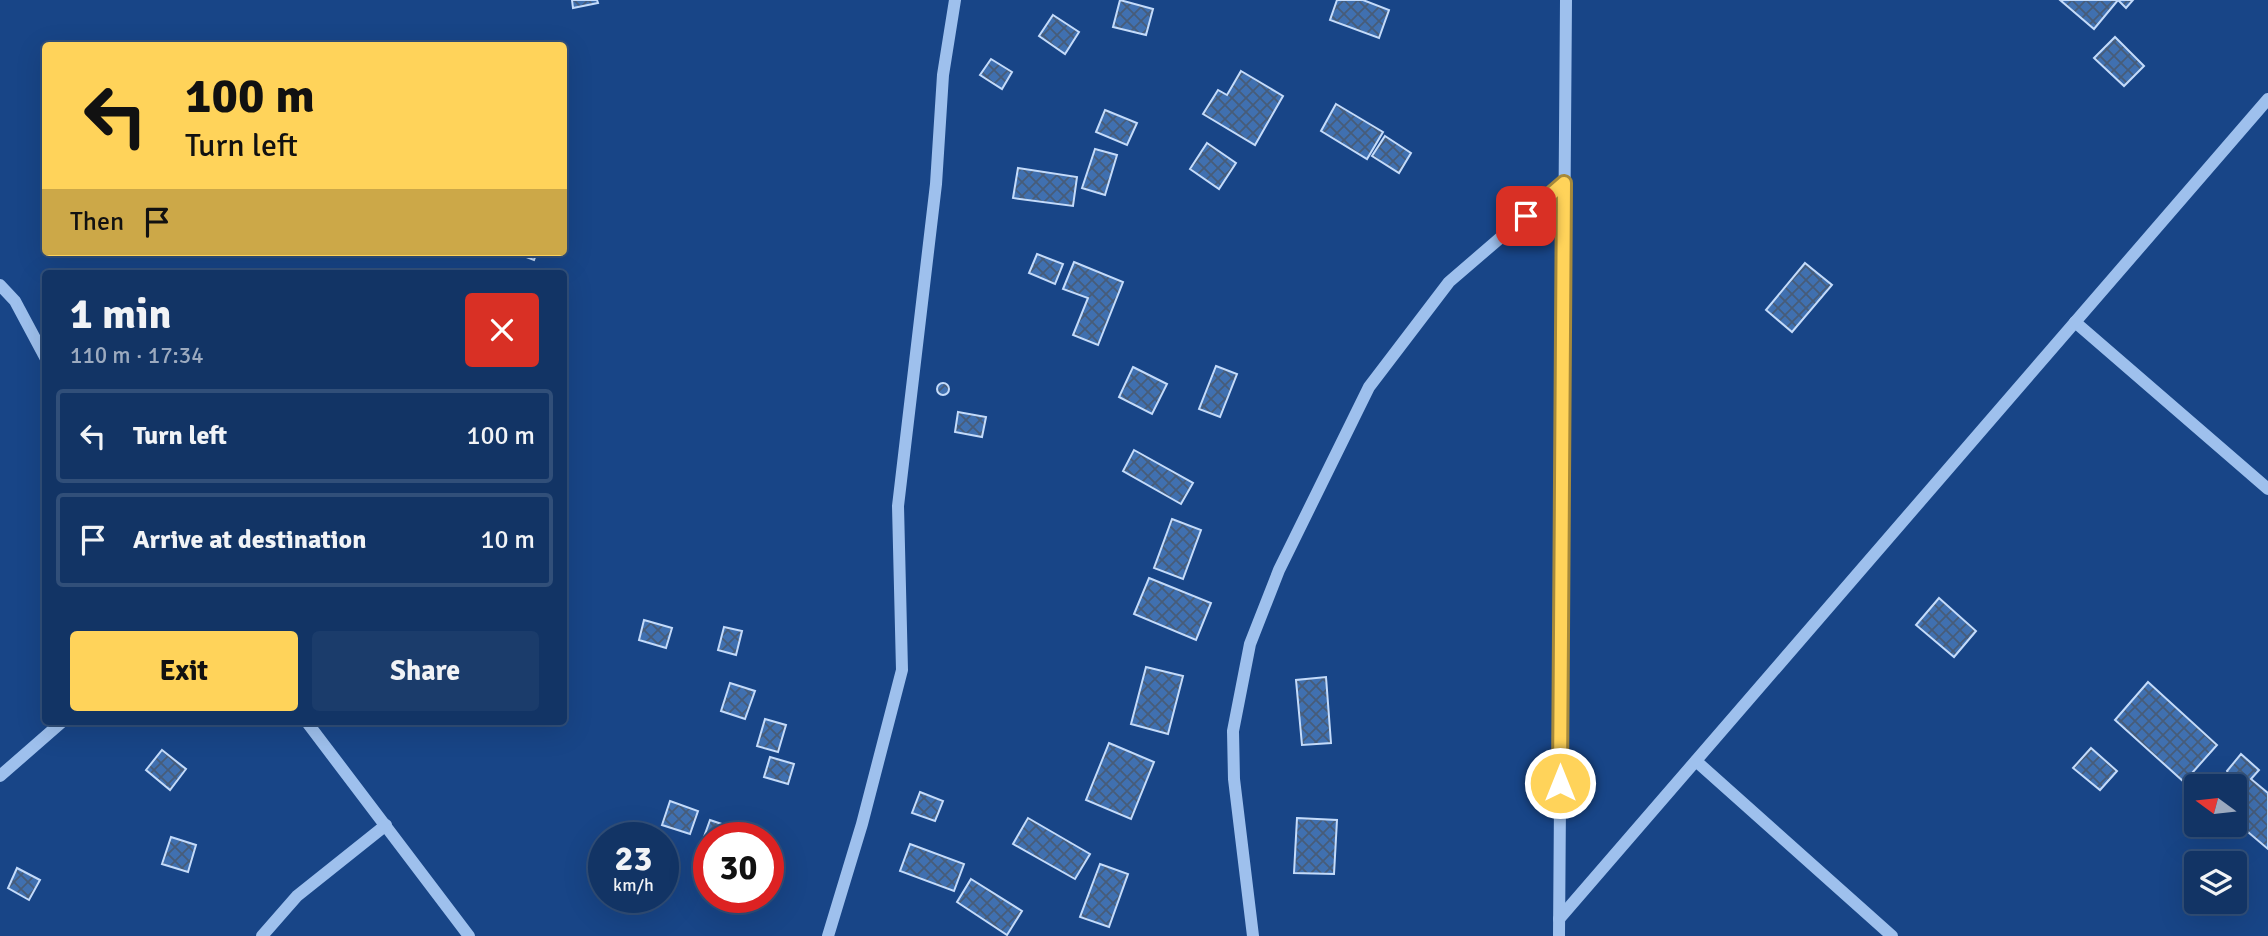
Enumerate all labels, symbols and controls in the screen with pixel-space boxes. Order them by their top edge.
text: 100 m [185,66,315,126]
icon: left [70,70,161,161]
text: Turn left [185,126,298,165]
pin [1496,186,1556,246]
icon: arrive [1507,197,1545,235]
icon: arrive [138,203,176,241]
text: Then [70,206,124,238]
text: 1 min [70,289,171,340]
button: close [465,293,539,367]
text: 110 m · 17:34 [70,341,204,370]
icon: left [74,417,112,455]
text: Turn left [133,420,227,452]
text: 100 m [466,420,535,452]
icon: arrive [74,521,112,559]
text: Arrive at destination [133,524,366,556]
text: 10 m [480,524,535,556]
button: Exit [70,631,298,711]
button: Share [312,631,539,711]
position arrow [1523,746,1597,820]
north arrow [2184,774,2247,836]
map controls [2184,774,2247,914]
speed limit sign: 30 [693,822,784,913]
text: 23 [615,837,652,880]
button: layers [2184,851,2247,914]
text: km/h [613,874,654,896]

